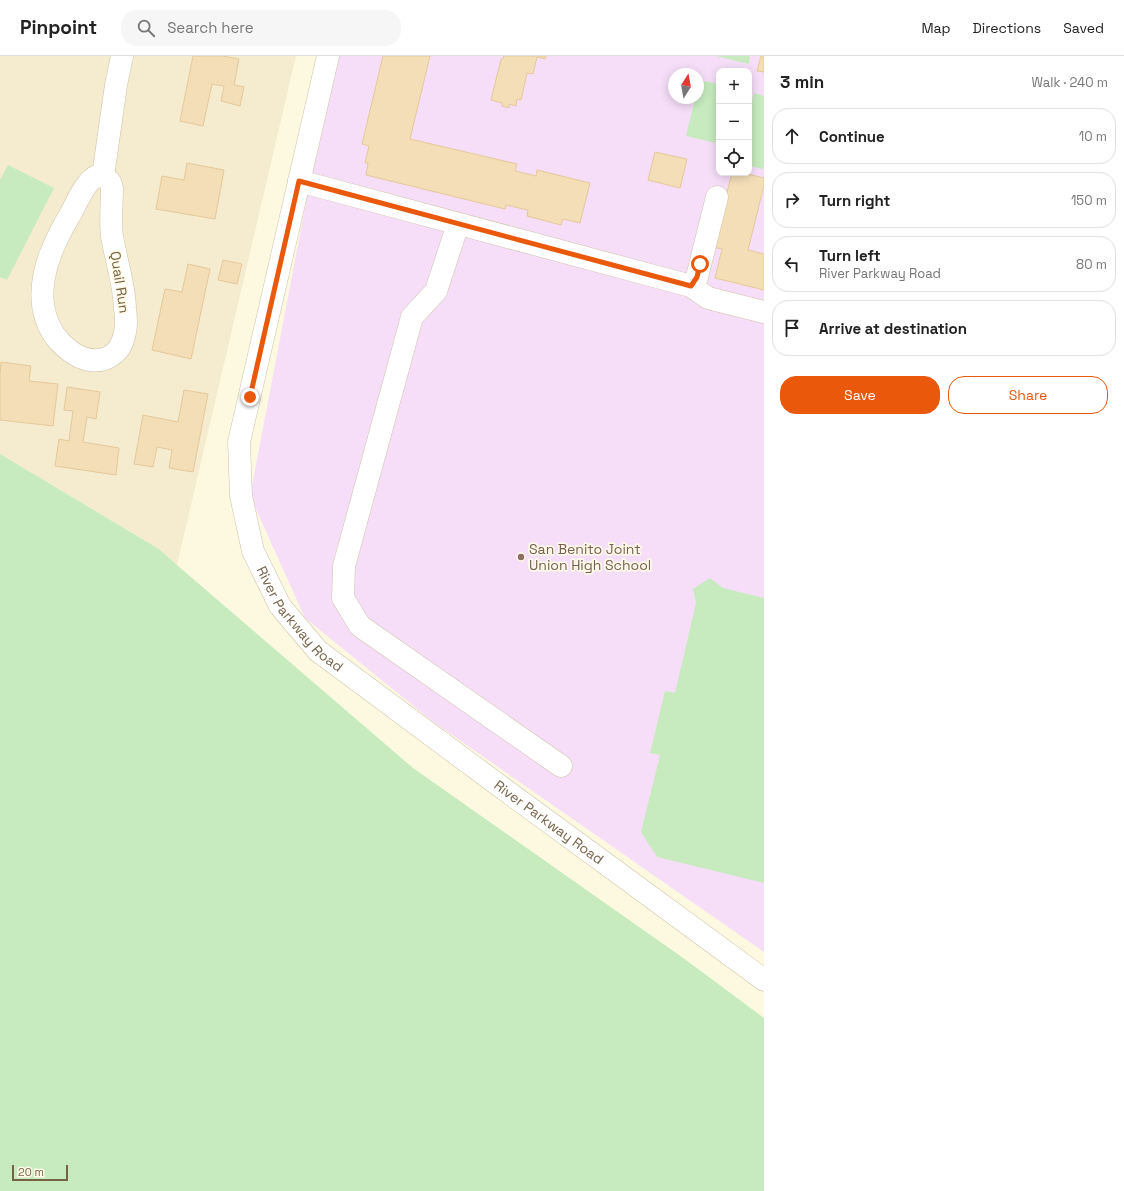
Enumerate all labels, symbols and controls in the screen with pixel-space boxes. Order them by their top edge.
search box [121,10,401,46]
text: Pinpoint [20,15,97,40]
icon: search [135,17,157,39]
text: Search here [167,18,254,37]
text: Map [921,19,951,37]
text: Directions [973,19,1041,37]
text: Saved [1063,19,1104,37]
north arrow [668,68,704,104]
map controls [716,68,752,176]
button: + [716,68,752,104]
text: 3 min [780,71,824,93]
text: Walk · 240 m [1032,74,1108,91]
button: − [716,104,752,140]
icon: ahead [781,125,803,147]
text: Continue [819,127,885,146]
text: 10 m [1079,128,1107,145]
button: locate [716,140,752,176]
icon: right [781,189,803,211]
text: Turn right [819,191,890,210]
text: 150 m [1071,192,1107,209]
text: Turn left [819,246,881,265]
street label: Quail Run [106,250,134,314]
icon: left [781,253,803,275]
route start [691,255,709,273]
text: 80 m [1076,256,1107,273]
text: River Parkway Road [819,265,941,282]
icon: arrive [781,317,803,339]
text: Arrive at destination [819,319,967,338]
button: Save [780,376,940,414]
button: Share [948,376,1108,414]
route end [241,388,259,406]
place label: San Benito Joint Union High School [529,540,651,574]
marker: San Benito Joint Union High School [516,552,526,562]
street label: River Parkway Road [253,563,347,676]
street label: River Parkway Road [491,776,607,868]
scale bar [12,1163,68,1182]
text: 20 m [18,1165,44,1179]

